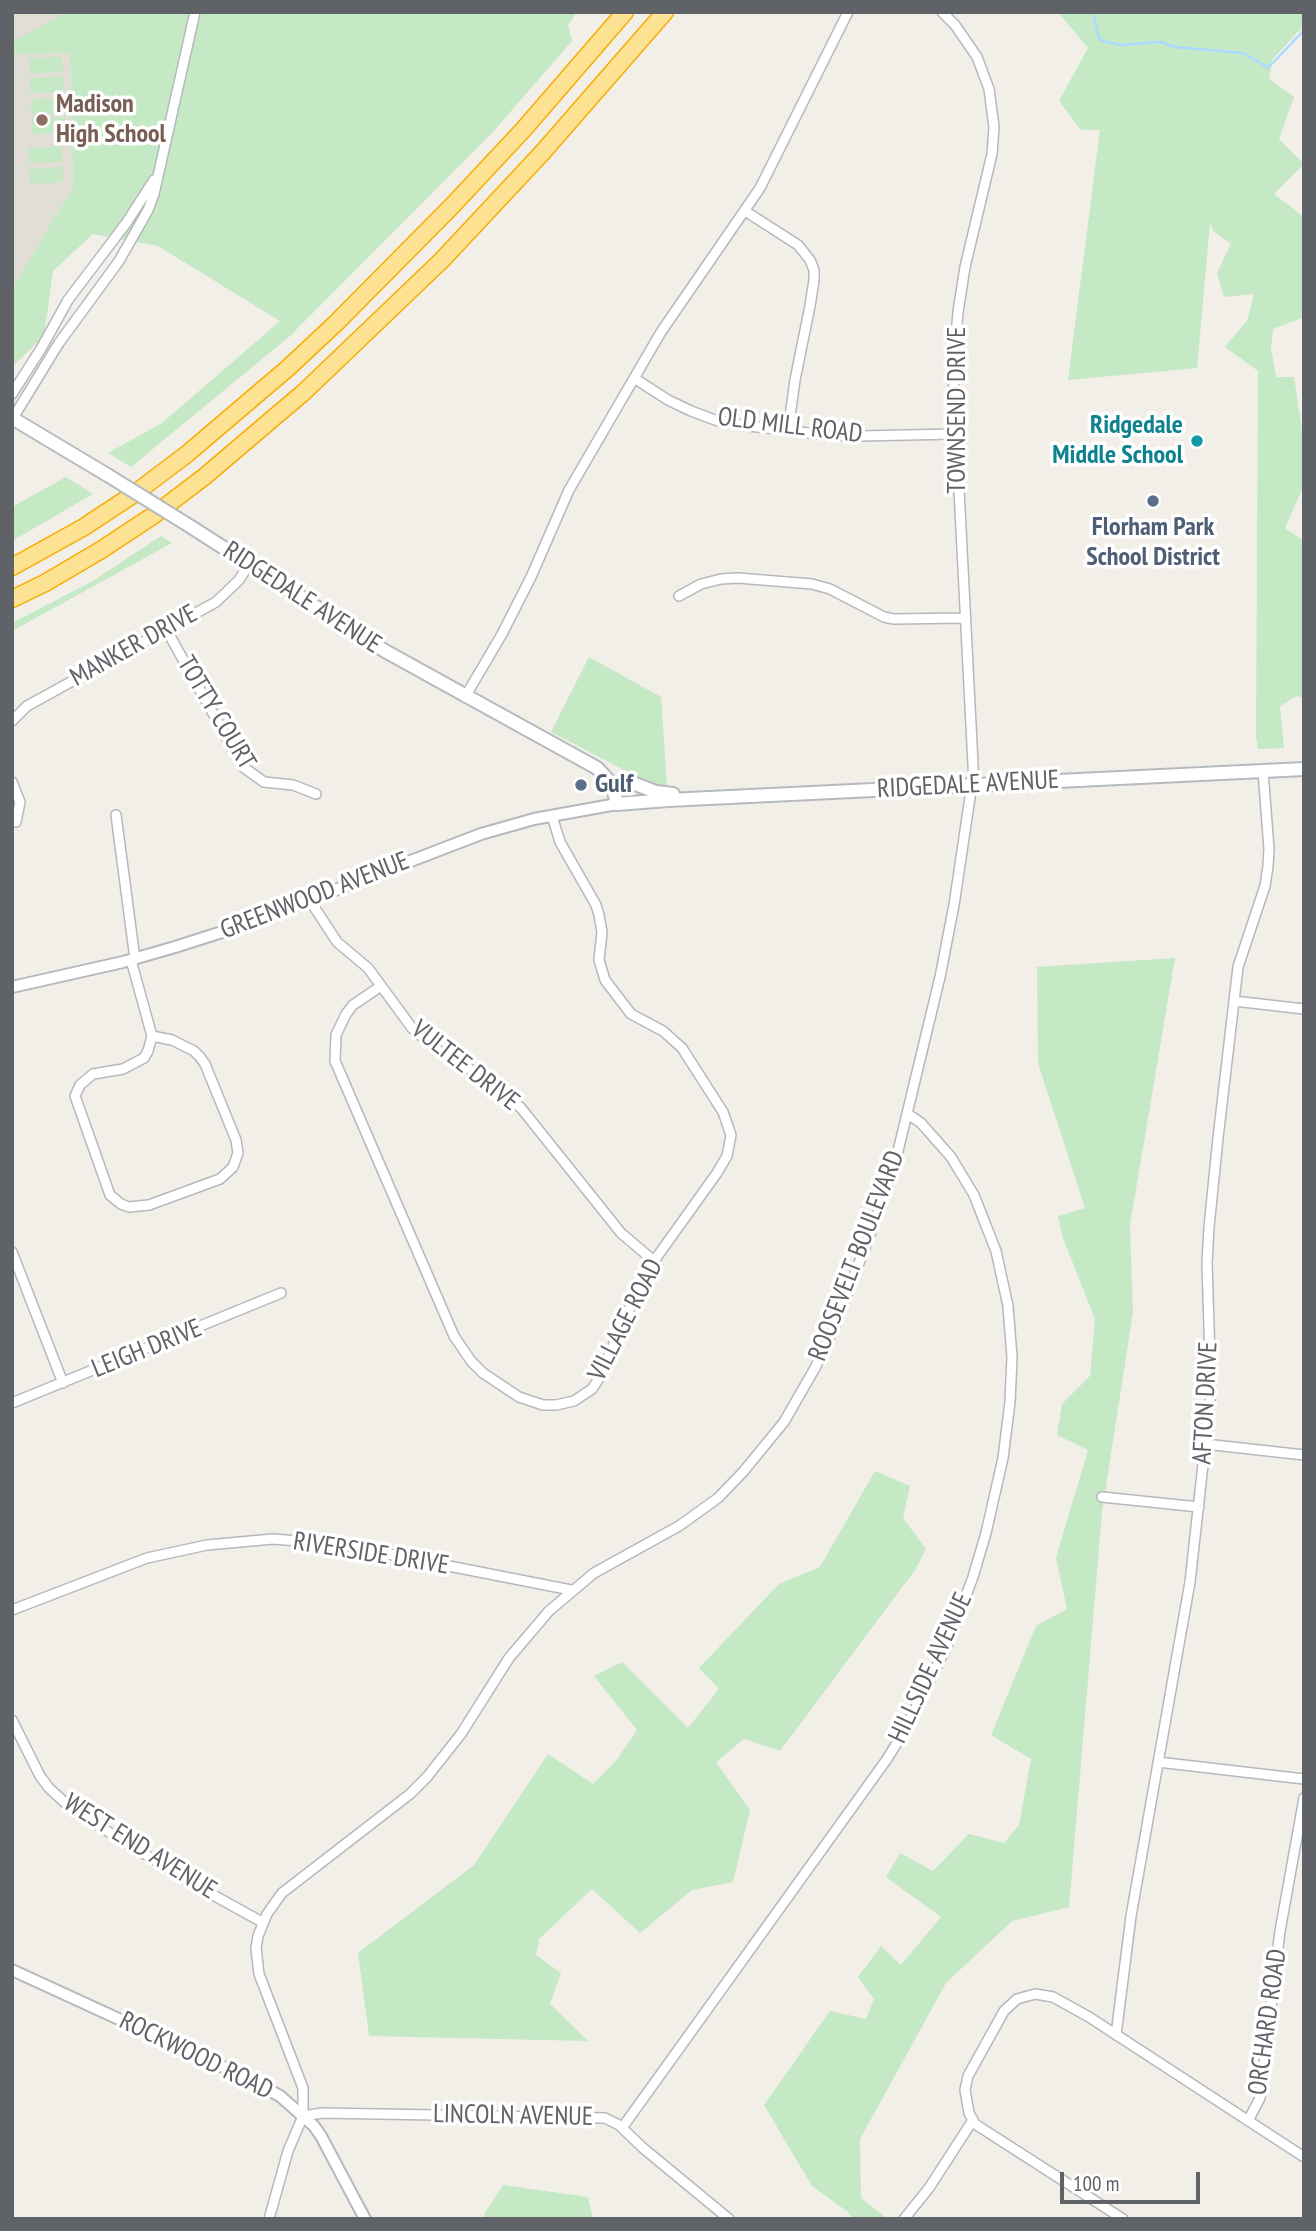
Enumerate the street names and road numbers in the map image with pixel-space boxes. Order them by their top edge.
street label: TOWNSEND DRIVE [942,327,974,493]
street label: OLD MILL ROAD [716,402,864,450]
street label: RIDGEDALE AVENUE [217,535,387,661]
street label: MANKER DRIVE [65,598,203,694]
street label: TOTTY COURT [170,651,262,775]
street label: RIDGEDALE AVENUE [876,765,1060,805]
street label: GREENWOOD AVENUE [216,846,414,946]
street label: VULTEE DRIVE [405,1014,525,1118]
street label: ROOSEVELT BOULEVARD [803,1147,911,1365]
street label: VILLAGE ROAD [582,1254,670,1386]
street label: LEIGH DRIVE [88,1313,206,1385]
street label: AFTON DRIVE [1187,1341,1225,1465]
street label: RIVERSIDE DRIVE [291,1526,451,1582]
street label: HILLSIDE AVENUE [883,1588,979,1748]
street label: WEST END AVENUE [58,1788,222,1906]
street label: ORCHARD ROAD [1242,1947,1294,2097]
street label: ROCKWOOD ROAD [114,2005,278,2107]
street label: LINCOLN AVENUE [433,2099,593,2133]

